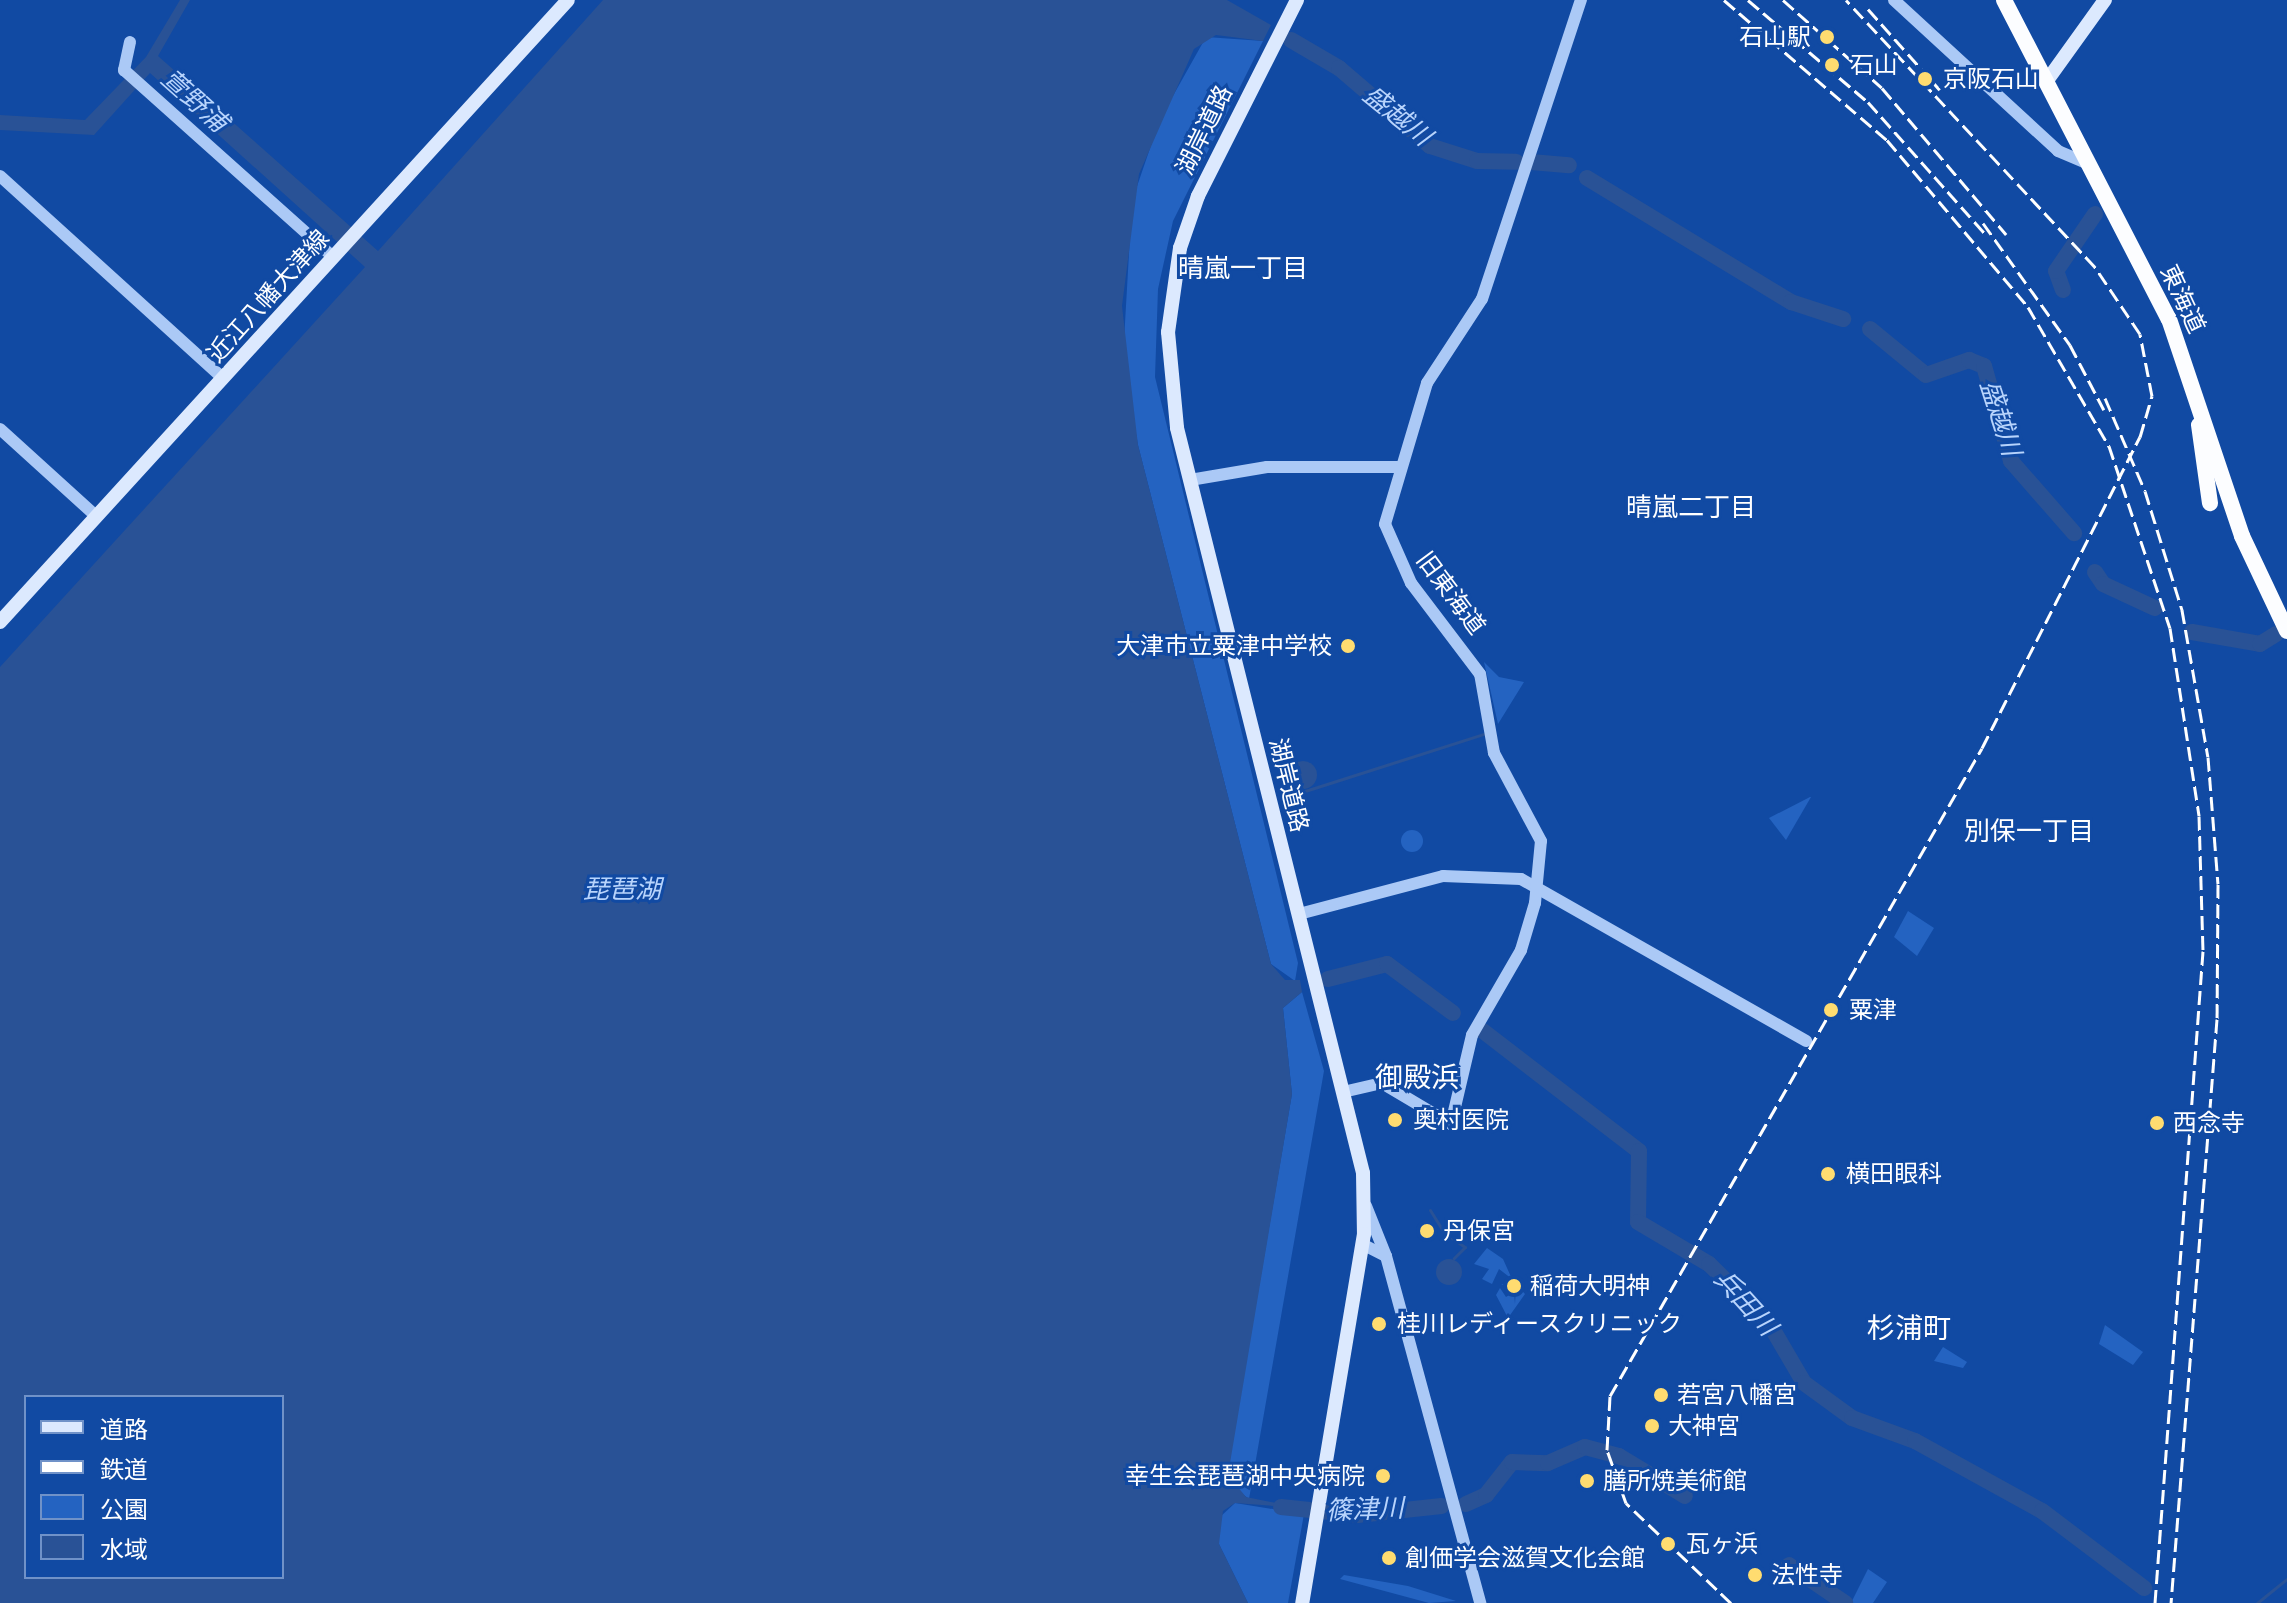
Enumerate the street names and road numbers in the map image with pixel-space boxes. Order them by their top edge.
street label: 湖岸道路 [1170,81,1238,179]
street label: 近江八幡大津線 [201,224,335,368]
street label: 東海道 [2155,260,2211,338]
street label: 旧東海道 [1411,546,1491,640]
street label: 湖岸道路 [1263,735,1315,835]

